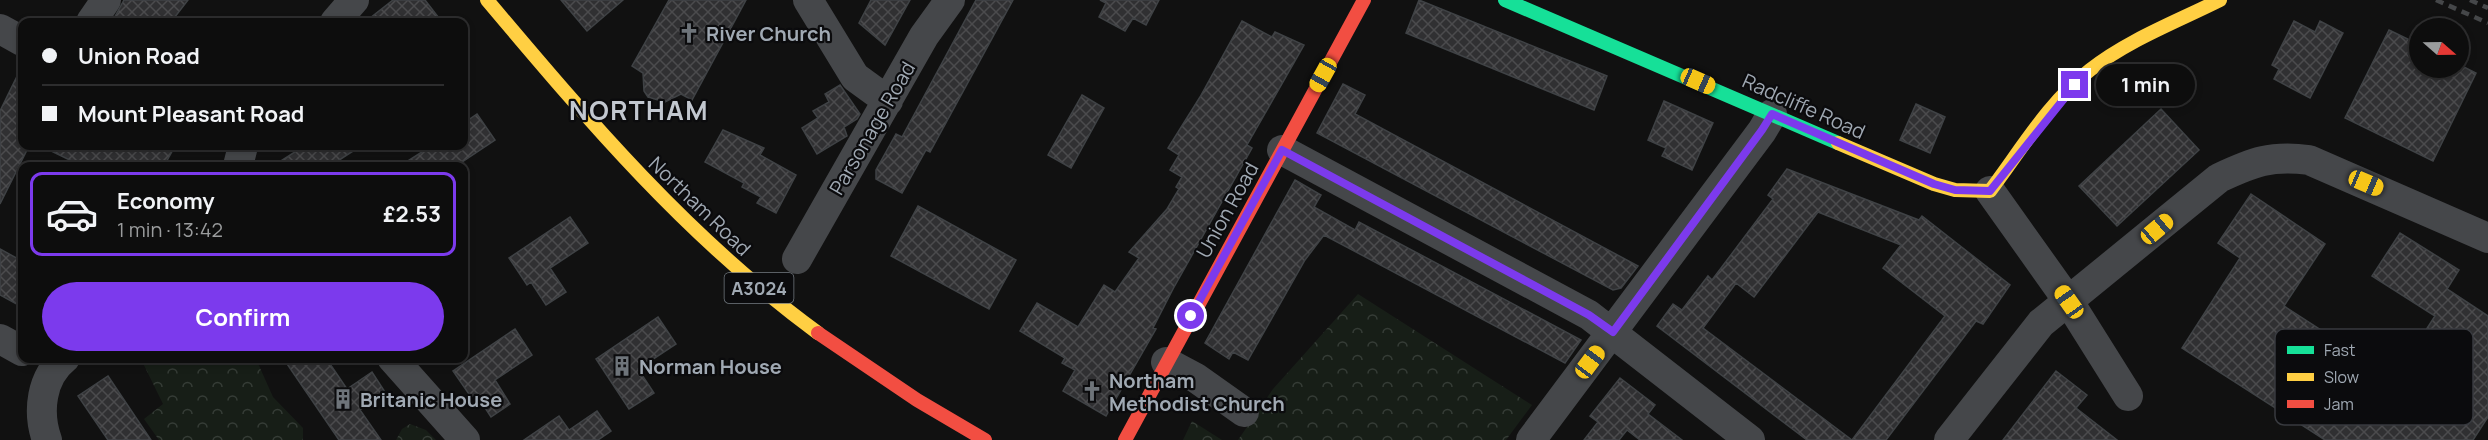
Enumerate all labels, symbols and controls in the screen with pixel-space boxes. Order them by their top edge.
north arrow [2409,18,2469,78]
map controls [2409,18,2469,78]
place label: River Church [706,20,831,47]
church icon: River Church [677,21,701,45]
text: Union Road [78,41,200,71]
car [1306,55,1340,95]
street label: Parsonage Road [823,56,921,200]
callout: 1 min [2096,64,2195,106]
car [1678,65,1718,97]
street label: Radcliffe Road [1738,67,1870,145]
route end [2061,71,2088,98]
text: 1 min [2121,71,2170,98]
district label: NORTHAM [569,92,709,128]
text: Mount Pleasant Road [78,99,304,129]
street label: Northam Road [643,150,757,262]
street label: Union Road [1190,157,1264,263]
car [2346,168,2386,198]
text: Economy [117,186,215,216]
icon: car [45,187,99,241]
text: £2.53 [383,199,441,229]
car [2137,211,2177,247]
text: 1 min · 13:42 [117,216,223,243]
road number: A3024 [724,273,794,303]
button: Confirm [42,282,444,351]
car [2051,282,2087,322]
route start [1177,302,1204,329]
legend [2275,329,2473,425]
text: Fast [2324,339,2355,361]
car [1572,342,1608,382]
place label: Norman House [639,353,782,380]
building icon: Norman House [610,354,634,378]
text: Slow [2324,366,2359,388]
place label: Northam Methodist Church [1109,367,1285,417]
church icon: Northam Methodist Church [1080,379,1104,403]
place label: Britanic House [360,386,502,413]
building icon: Britanic House [331,387,355,411]
text: Jam [2324,393,2354,415]

